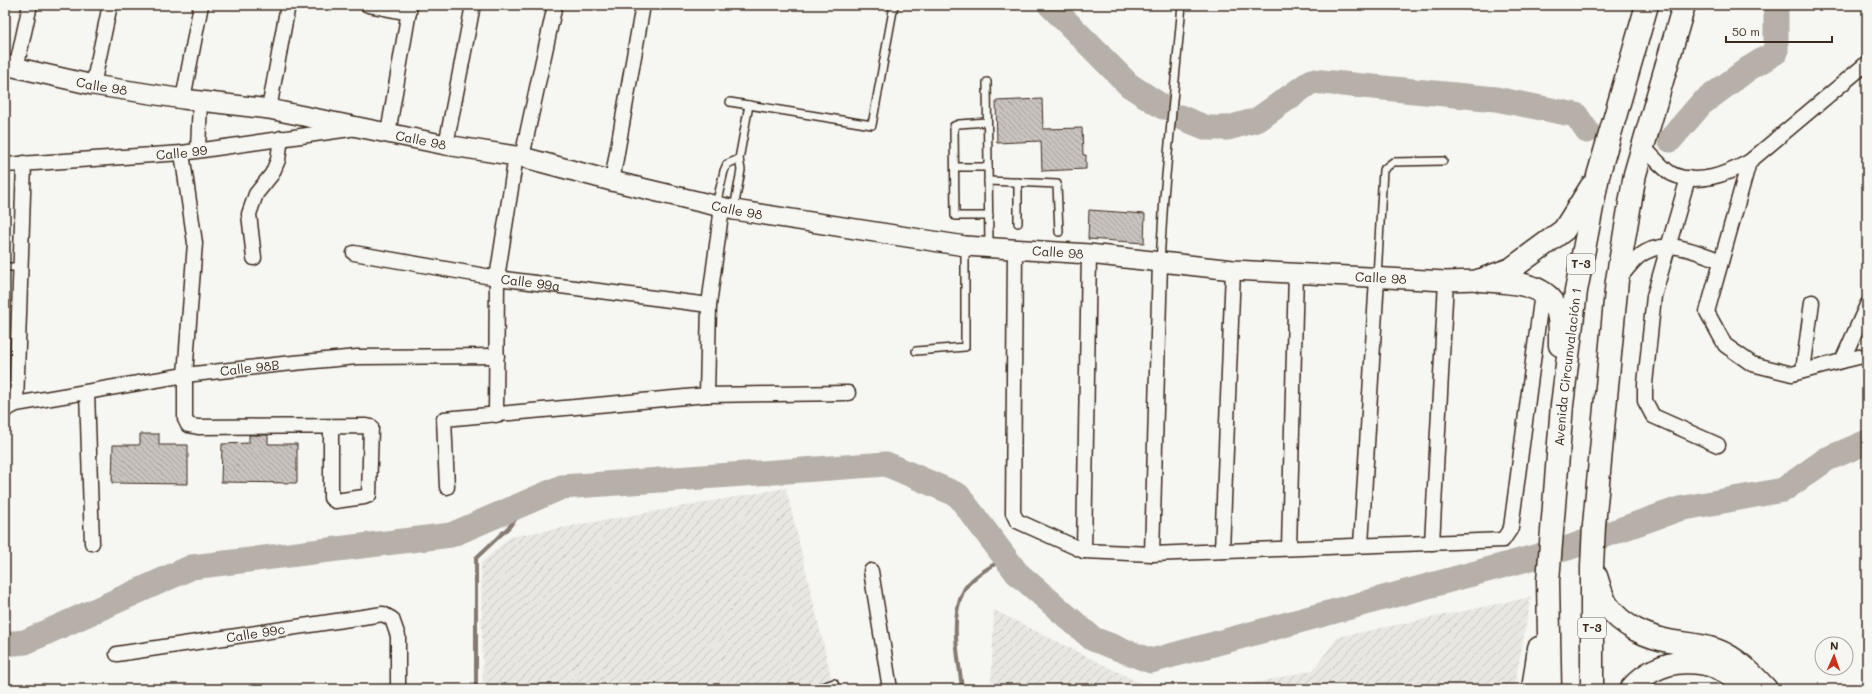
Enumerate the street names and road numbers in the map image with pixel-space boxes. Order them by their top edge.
street label: Calle 98 [75,72,129,98]
street label: Calle 98 [394,126,448,153]
street label: Calle 99 [155,140,209,163]
street label: Calle 98 [710,196,764,222]
street label: Calle 98 [1032,241,1085,262]
road number: T-3 [1567,254,1595,274]
street label: Calle 98 [1355,267,1407,287]
street label: Calle 99a [500,270,561,294]
street label: Avenida Circunvalación 1 [1550,286,1584,447]
street label: Calle 98B [219,355,280,379]
road number: T-3 [1578,618,1606,638]
street label: Calle 99c [225,620,286,645]

